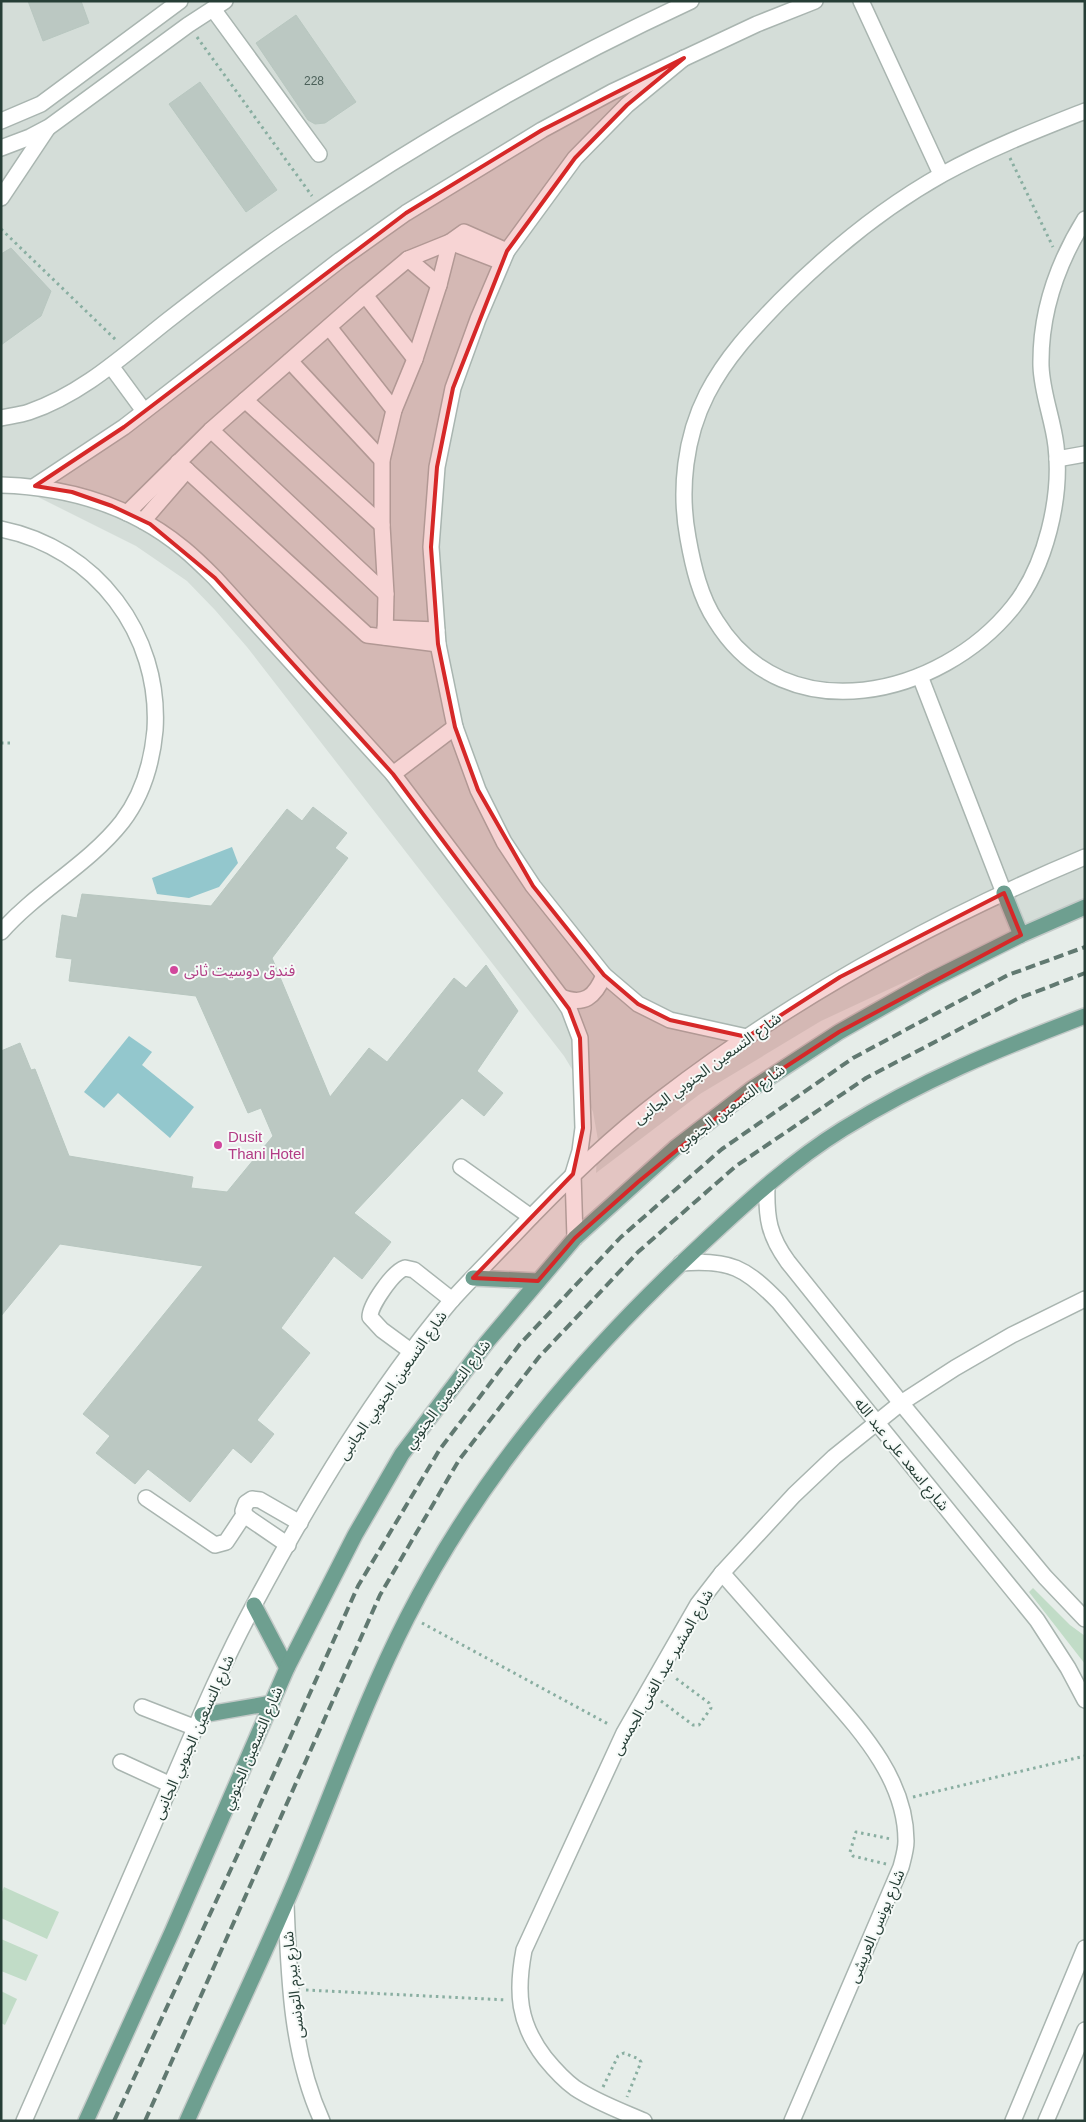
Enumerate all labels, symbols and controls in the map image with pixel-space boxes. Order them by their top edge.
house number: 228 [304,74,324,88]
place label: فندق دوسيت ثانى [184,962,296,980]
marker: فندق دوسيت ثانى [168,964,180,976]
street label: شارع التسعين الجنوبي الجانبى [630,1008,784,1128]
street label: شارع التسعين الجنوبي [672,1060,788,1154]
place label: Dusit Thani Hotel [228,1128,305,1162]
marker: Dusit Thani Hotel [212,1139,224,1151]
street label: شارع التسعين الجنوبي الجانبى [334,1307,450,1463]
street label: شارع التسعين الجنوبي [400,1336,494,1452]
street label: شارع اسعد على عبد الله [848,1394,953,1516]
street label: شارع المشير عبد الغنى الجمسى [608,1586,720,1760]
street label: شارع التسعين الجنوبي الجانبى [149,1652,241,1823]
street label: شارع التسعين الجنوبي [218,1684,289,1814]
street label: شارع يونس العريشى [844,1867,911,1987]
street label: شارع بيرم التونسى [279,1930,311,2039]

